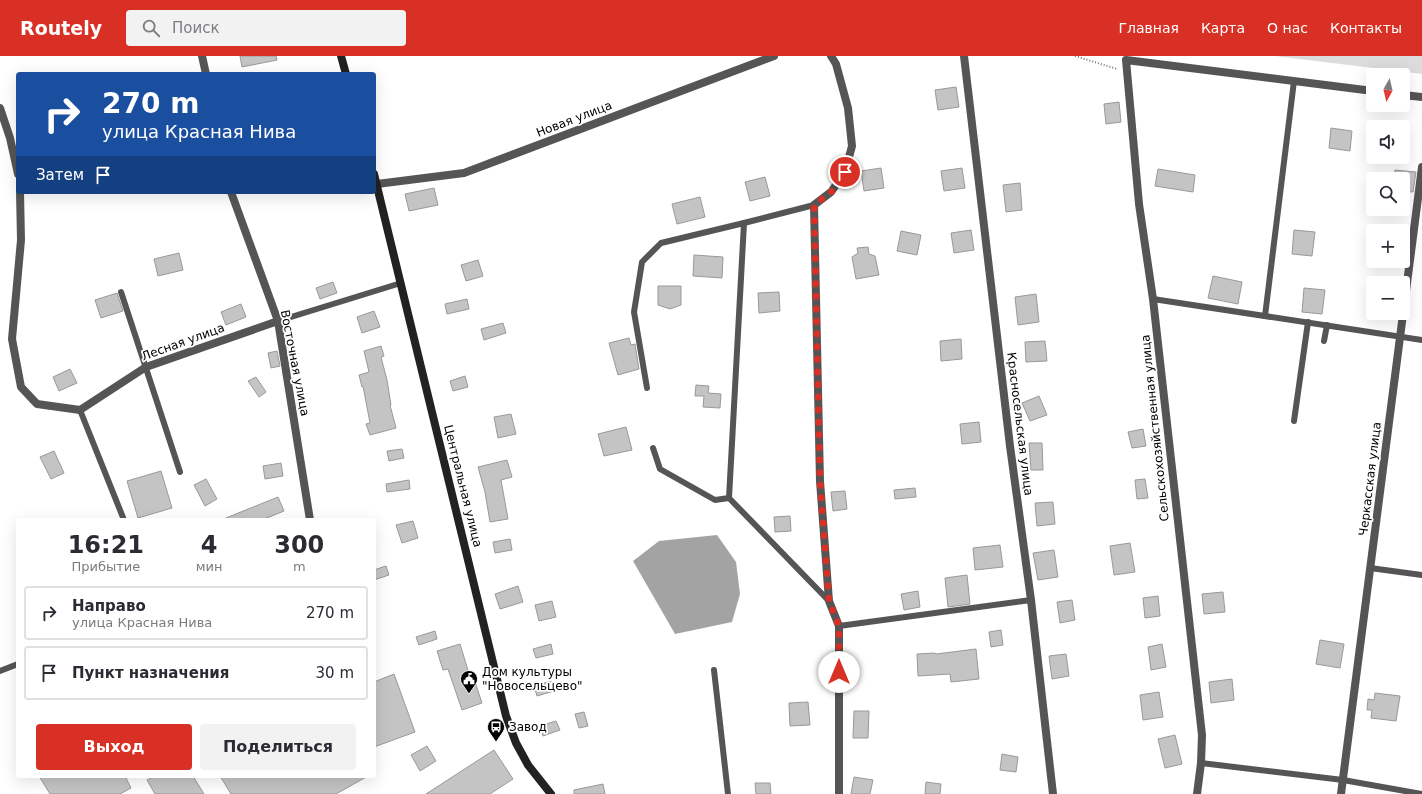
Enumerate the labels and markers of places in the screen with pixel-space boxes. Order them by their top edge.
pin [828,155,862,189]
place label: Дом культуры "Новосельцево" [482,665,583,693]
public building icon: Дом культуры "Новосельцево" [459,669,479,694]
bus stop icon: Завод [486,717,506,742]
place label: Завод [509,720,547,734]

